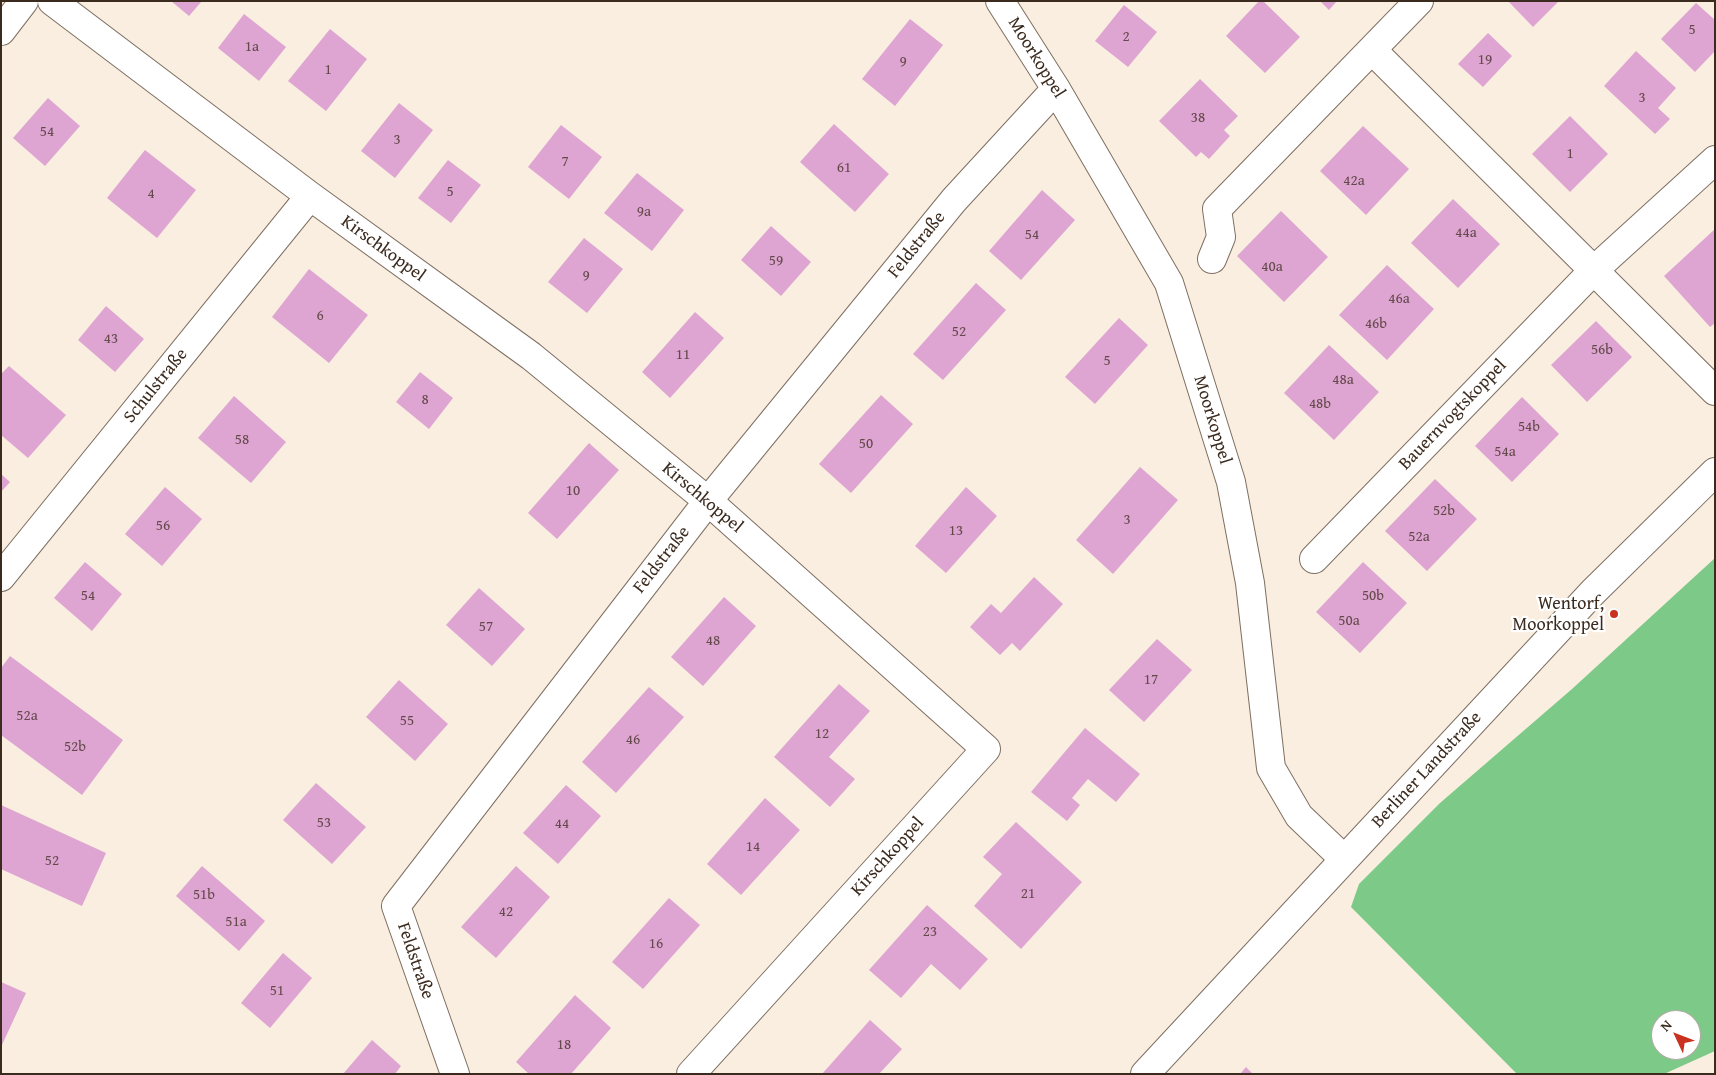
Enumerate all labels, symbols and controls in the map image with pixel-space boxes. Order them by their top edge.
street label: Moorkoppel [1003,14,1069,102]
house number: 5 [1688,21,1696,39]
house number: 2 [1122,28,1130,46]
house number: 1a [245,38,259,56]
house number: 19 [1478,51,1492,69]
house number: 9 [899,53,907,71]
house number: 1 [324,61,332,79]
house number: 3 [1638,89,1646,107]
house number: 38 [1191,109,1205,127]
house number: 54 [40,123,54,141]
house number: 3 [393,131,401,149]
house number: 1 [1566,145,1574,163]
house number: 7 [561,153,569,171]
house number: 61 [837,159,851,177]
house number: 42a [1343,172,1365,190]
house number: 5 [446,183,454,201]
house number: 4 [147,185,155,203]
house number: 9a [637,203,651,221]
street label: Feldstraße [884,207,950,283]
street label: Kirschkoppel [337,211,429,287]
house number: 44a [1455,224,1477,242]
house number: 54 [1025,226,1039,244]
house number: 59 [769,252,783,270]
house number: 40a [1261,258,1283,276]
house number: 9 [582,267,590,285]
house number: 46a [1388,290,1410,308]
house number: 6 [316,307,324,325]
house number: 46b [1365,315,1387,333]
house number: 52 [952,323,966,341]
house number: 43 [104,330,118,348]
house number: 56b [1591,341,1613,359]
street label: Schulstraße [119,344,193,428]
house number: 11 [676,346,690,364]
house number: 5 [1103,352,1111,370]
street label: Bauernvogtskoppel [1395,355,1511,475]
house number: 48a [1332,371,1354,389]
street label: Moorkoppel [1188,373,1236,467]
house number: 8 [421,391,429,409]
house number: 48b [1309,395,1331,413]
house number: 54b [1518,418,1540,436]
house number: 58 [235,431,249,449]
house number: 50 [859,435,873,453]
house number: 54a [1494,443,1516,461]
street label: Kirschkoppel [657,458,747,538]
house number: 10 [566,482,580,500]
house number: 52b [1433,502,1455,520]
house number: 3 [1123,511,1131,529]
house number: 56 [156,517,170,535]
street label: Feldstraße [629,522,695,598]
house number: 13 [949,522,963,540]
house number: 52a [1408,528,1430,546]
house number: 54 [81,587,95,605]
house number: 50b [1362,587,1384,605]
place label: Wentorf, Moorkoppel [1513,593,1604,636]
marker: Wentorf, Moorkoppel [1608,608,1620,620]
house number: 50a [1338,612,1360,630]
house number: 57 [479,618,493,636]
house number: 48 [706,632,720,650]
house number: 17 [1144,671,1158,689]
house number: 52a [16,707,38,725]
street label: Berliner Landstraße [1367,707,1487,833]
house number: 55 [400,712,414,730]
house number: 12 [815,725,829,743]
house number: 46 [626,731,640,749]
house number: 52b [64,738,86,756]
street label: Kirschkoppel [847,813,929,901]
house number: 53 [317,814,331,832]
house number: 44 [555,815,569,833]
house number: 14 [746,838,760,856]
house number: 52 [45,852,59,870]
house number: 21 [1021,885,1035,903]
house number: 51b [193,886,215,904]
house number: 42 [499,903,513,921]
house number: 51a [225,913,247,931]
street label: Feldstraße [392,920,438,1002]
house number: 23 [923,923,937,941]
house number: 16 [649,935,663,953]
house number: 51 [270,982,284,1000]
north arrow [1651,1010,1701,1060]
text: N [1655,1015,1676,1036]
house number: 18 [557,1036,571,1054]

